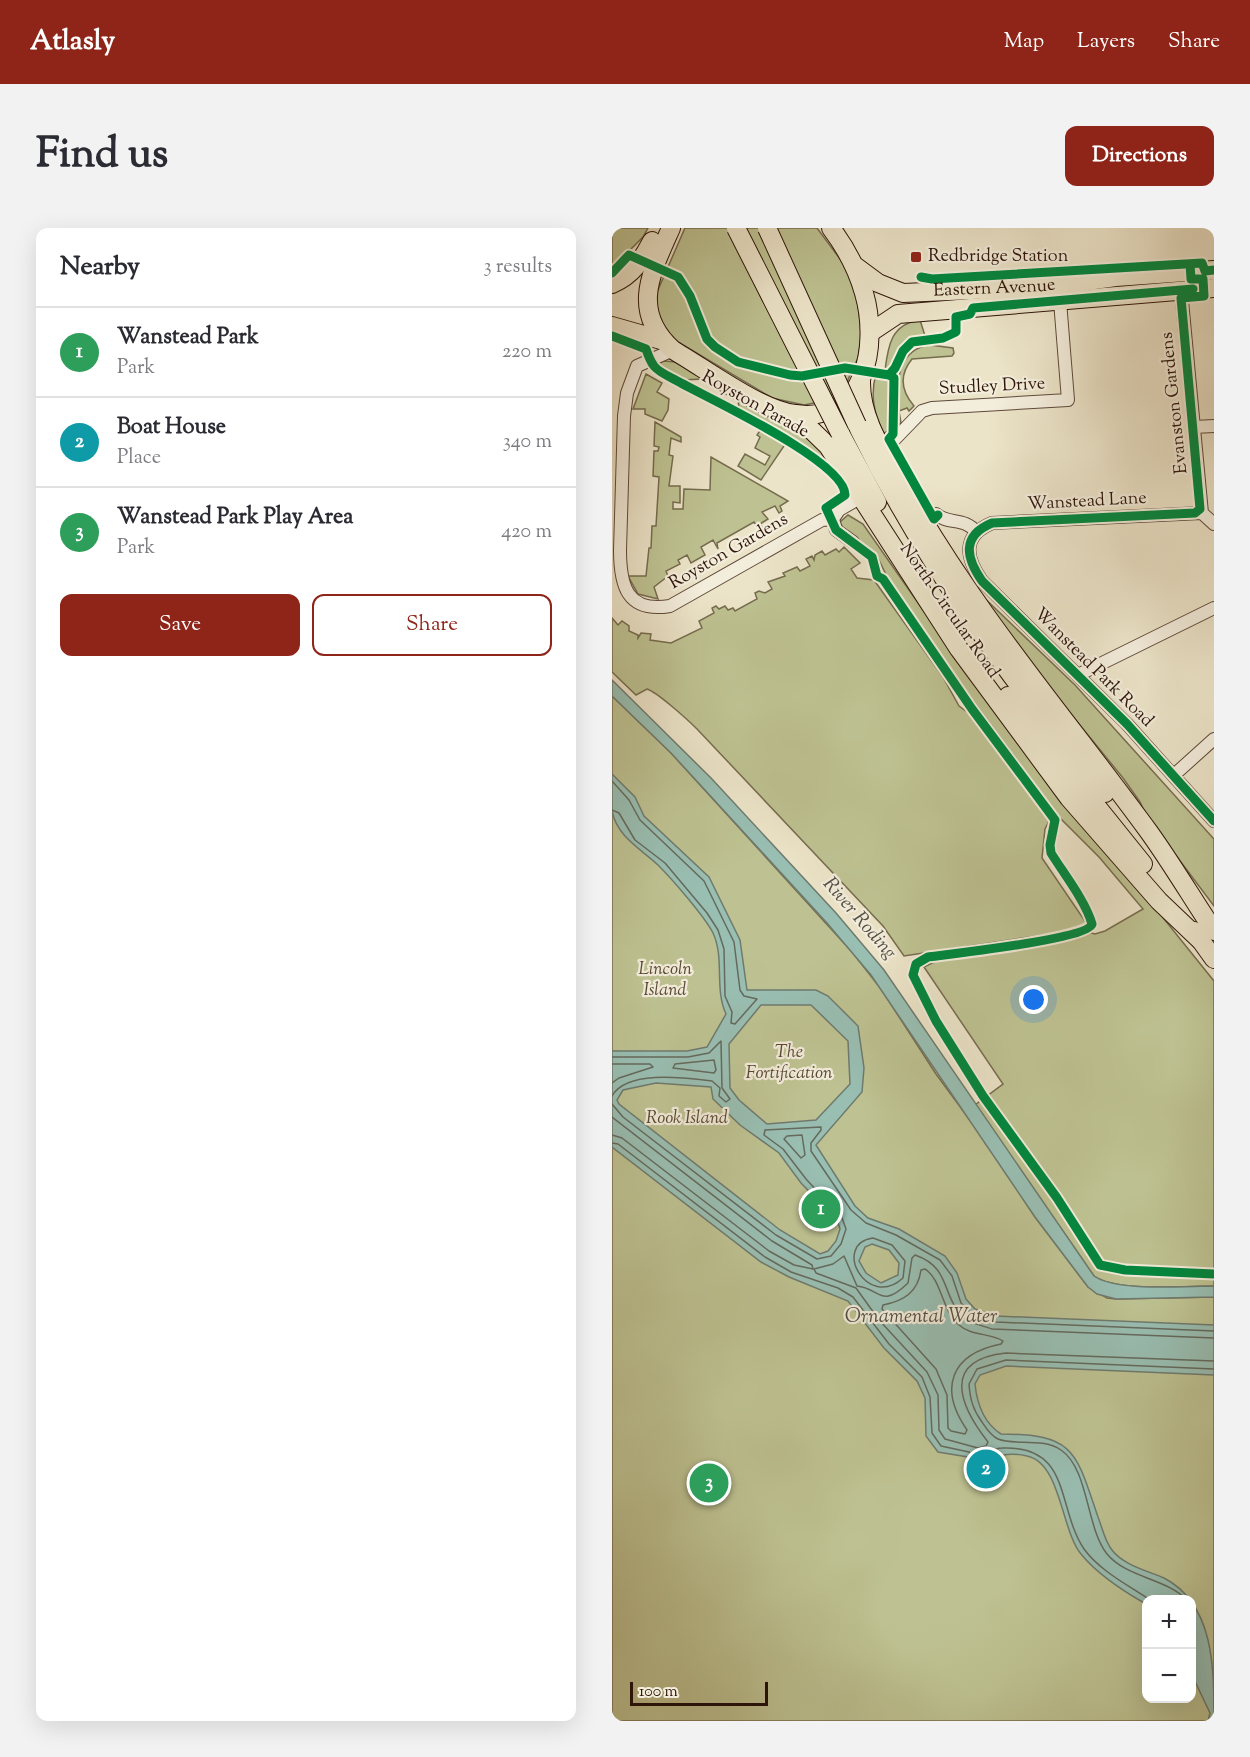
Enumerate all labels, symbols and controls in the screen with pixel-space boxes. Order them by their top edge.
text: Atlasly [30,22,115,62]
text: Map [1004,27,1044,57]
text: Layers [1077,27,1135,57]
text: Share [1168,27,1220,57]
text: Find us [36,126,168,186]
button: Directions [1065,126,1214,186]
place label: Redbridge Station [928,244,1069,270]
text: Nearby [60,249,140,286]
marker: Redbridge Station [909,250,923,264]
text: 3 results [483,253,552,282]
street label: Eastern Avenue [933,272,1057,305]
text: Wanstead Park [117,322,259,354]
street label: Evanston Gardens [1155,331,1195,475]
text: 1 [76,338,83,367]
text: 220 m [502,338,552,367]
text: Park [117,354,155,383]
street label: Royston Parade [697,365,813,445]
street label: Studley Drive [938,371,1046,403]
text: Boat House [117,412,226,444]
text: 2 [75,428,84,457]
text: 340 m [503,428,552,457]
text: Place [117,444,161,473]
street label: Wanstead Lane [1027,486,1147,518]
text: Wanstead Park Play Area [117,502,354,534]
street label: Royston Gardens [665,507,793,597]
text: 3 [75,518,84,547]
text: 420 m [501,518,552,547]
text: Park [117,534,155,563]
street label: North Circular Road [892,538,1006,684]
button: Save [60,594,300,656]
button: Share [312,594,552,656]
street label: Wanstead Park Road [1027,602,1159,734]
water label: River Roding [815,871,903,967]
park label: Lincoln Island [638,957,692,1004]
your location [1019,985,1048,1014]
park label: The Fortification [745,1040,833,1087]
park label: Rook Island [646,1106,728,1132]
pin: 1 [802,1186,840,1232]
water label: Ornamental Water [845,1303,997,1332]
pin: 2 [966,1446,1006,1492]
pin: 3 [690,1460,728,1506]
map controls [1142,1595,1196,1703]
button: + [1142,1595,1196,1649]
button: − [1142,1649,1196,1703]
scale bar [630,1679,768,1706]
text: 100 m [639,1681,678,1704]

